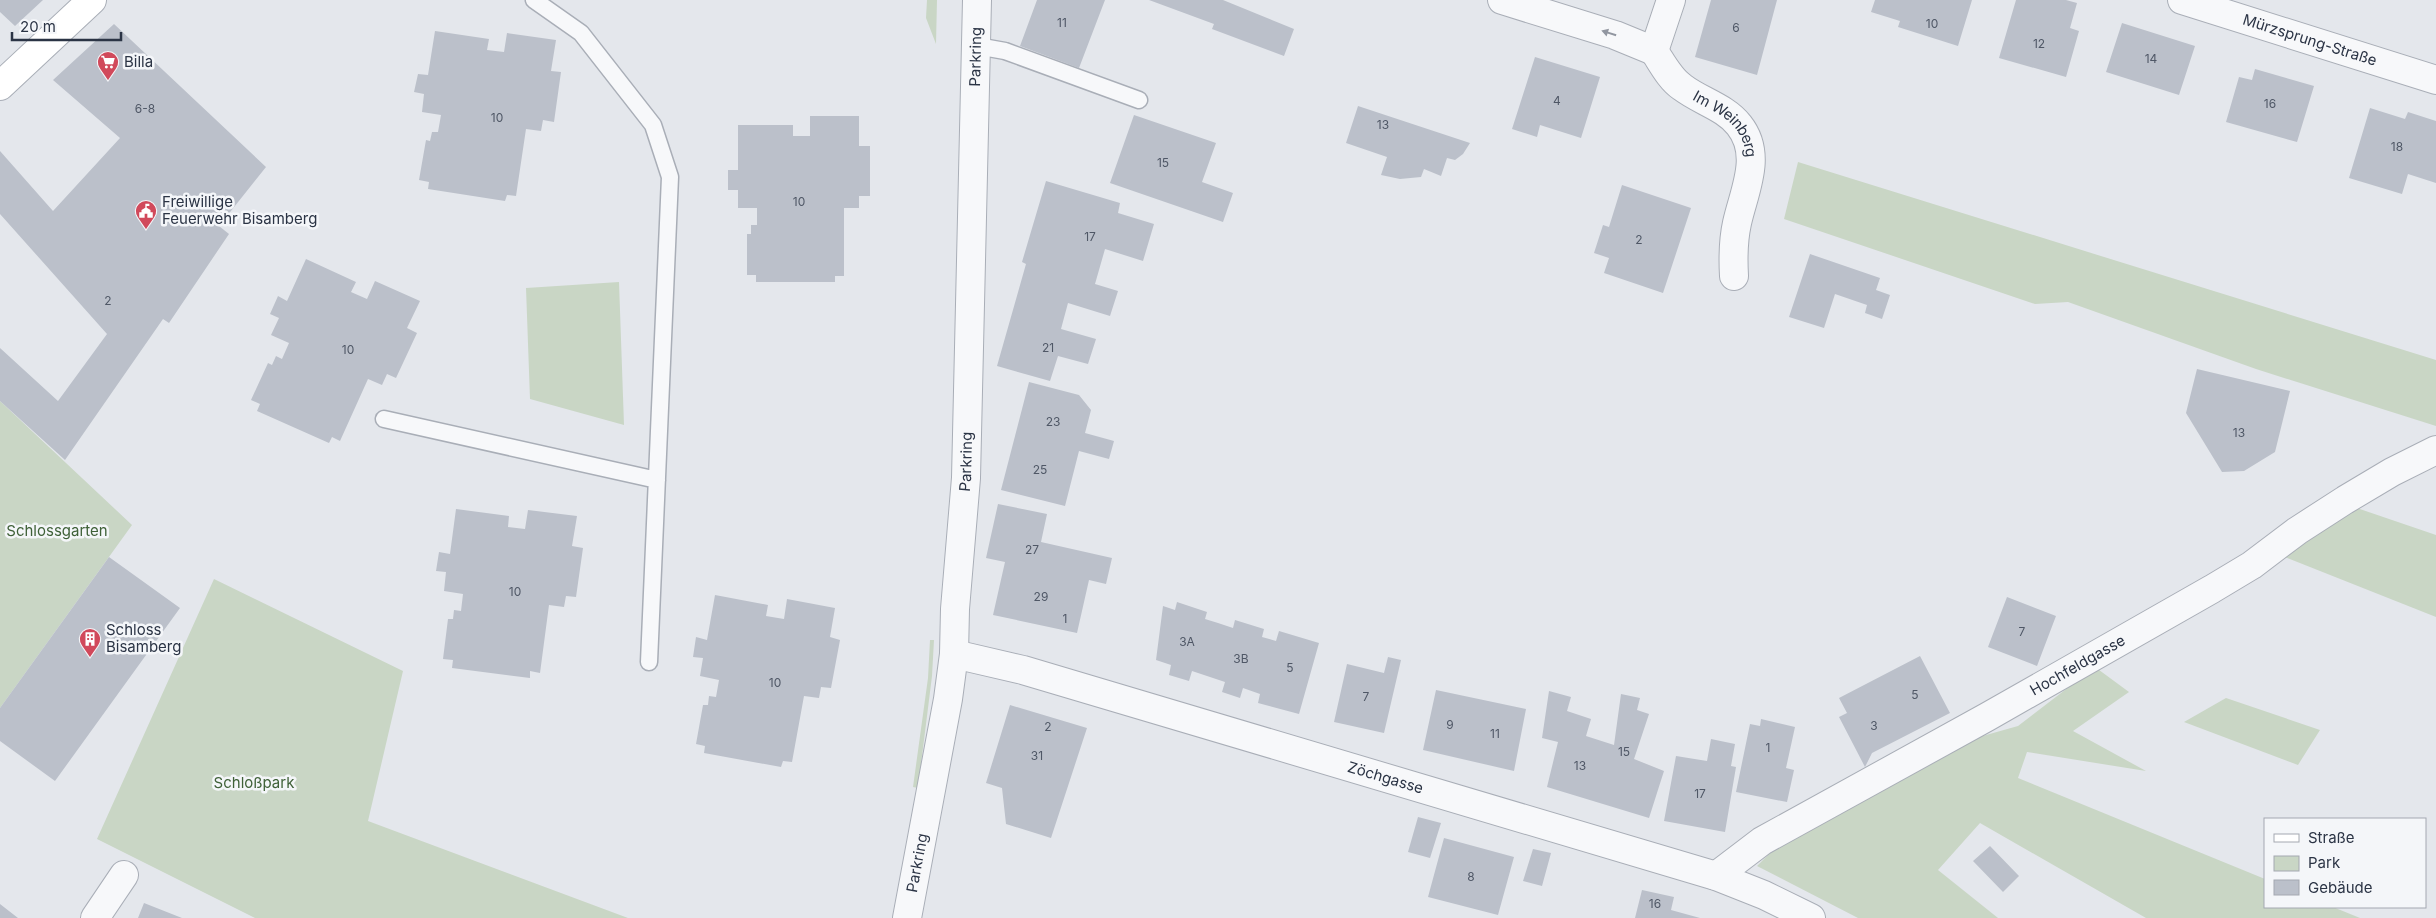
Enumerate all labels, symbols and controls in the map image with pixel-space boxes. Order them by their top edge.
scale bar [12,10,121,42]
street label: Mürzsprung-Straße [2241,10,2379,70]
house number: 11 [1057,15,1067,30]
house number: 10 [1926,16,1938,31]
text: 20 m [20,17,56,36]
house number: 6 [1732,20,1740,35]
street label: Parkring [965,27,985,87]
one-way arrow [1601,29,1616,37]
house number: 12 [2033,36,2045,51]
supermarket icon: Billa [96,50,120,81]
house number: 14 [2145,51,2158,66]
place label: Billa [124,52,153,71]
street label: Im Weinberg [1690,86,1761,158]
house number: 4 [1553,93,1561,108]
house number: 16 [2264,96,2276,111]
house number: 6-8 [135,101,155,116]
house number: 10 [491,110,503,125]
house number: 13 [1377,117,1389,132]
house number: 18 [2391,139,2403,154]
house number: 15 [1157,155,1169,170]
place label: Freiwillige Feuerwehr Bisamberg [162,192,317,228]
house number: 10 [793,194,805,209]
public building icon: Freiwillige Feuerwehr Bisamberg [134,199,158,230]
house number: 17 [1084,229,1096,244]
house number: 2 [1635,232,1643,247]
house number: 2 [104,293,112,308]
house number: 21 [1042,340,1054,355]
house number: 10 [342,342,354,357]
house number: 23 [1046,414,1060,429]
house number: 13 [2233,425,2245,440]
street label: Parkring [955,432,976,492]
house number: 25 [1033,462,1047,477]
park label: Schlossgarten [6,521,108,540]
house number: 27 [1025,542,1039,557]
house number: 10 [509,584,521,599]
house number: 29 [1034,589,1048,604]
house number: 1 [1063,611,1067,626]
place label: Schloss Bisamberg [106,620,181,656]
house number: 7 [2019,624,2026,639]
building icon: Schloss Bisamberg [78,627,102,658]
street label: Hochfeldgasse [2026,630,2128,700]
house number: 3A [1179,634,1195,649]
house number: 3B [1233,651,1249,666]
house number: 5 [1286,660,1294,675]
house number: 10 [769,675,781,690]
house number: 5 [1911,687,1919,702]
house number: 7 [1363,689,1370,704]
house number: 9 [1446,717,1454,732]
house number: 3 [1870,718,1878,733]
house number: 2 [1044,719,1052,734]
house number: 11 [1490,726,1500,741]
house number: 1 [1766,740,1770,755]
house number: 15 [1618,744,1630,759]
house number: 31 [1031,748,1043,763]
street label: Zöchgasse [1345,757,1426,798]
house number: 13 [1574,758,1586,773]
park label: Schloßpark [214,773,295,792]
house number: 17 [1694,786,1706,801]
legend [2264,818,2426,908]
text: Straße [2308,828,2355,847]
street label: Parkring [902,832,932,894]
text: Park [2308,853,2341,872]
house number: 8 [1467,869,1475,884]
text: Gebäude [2308,878,2373,897]
house number: 16 [1649,896,1661,911]

